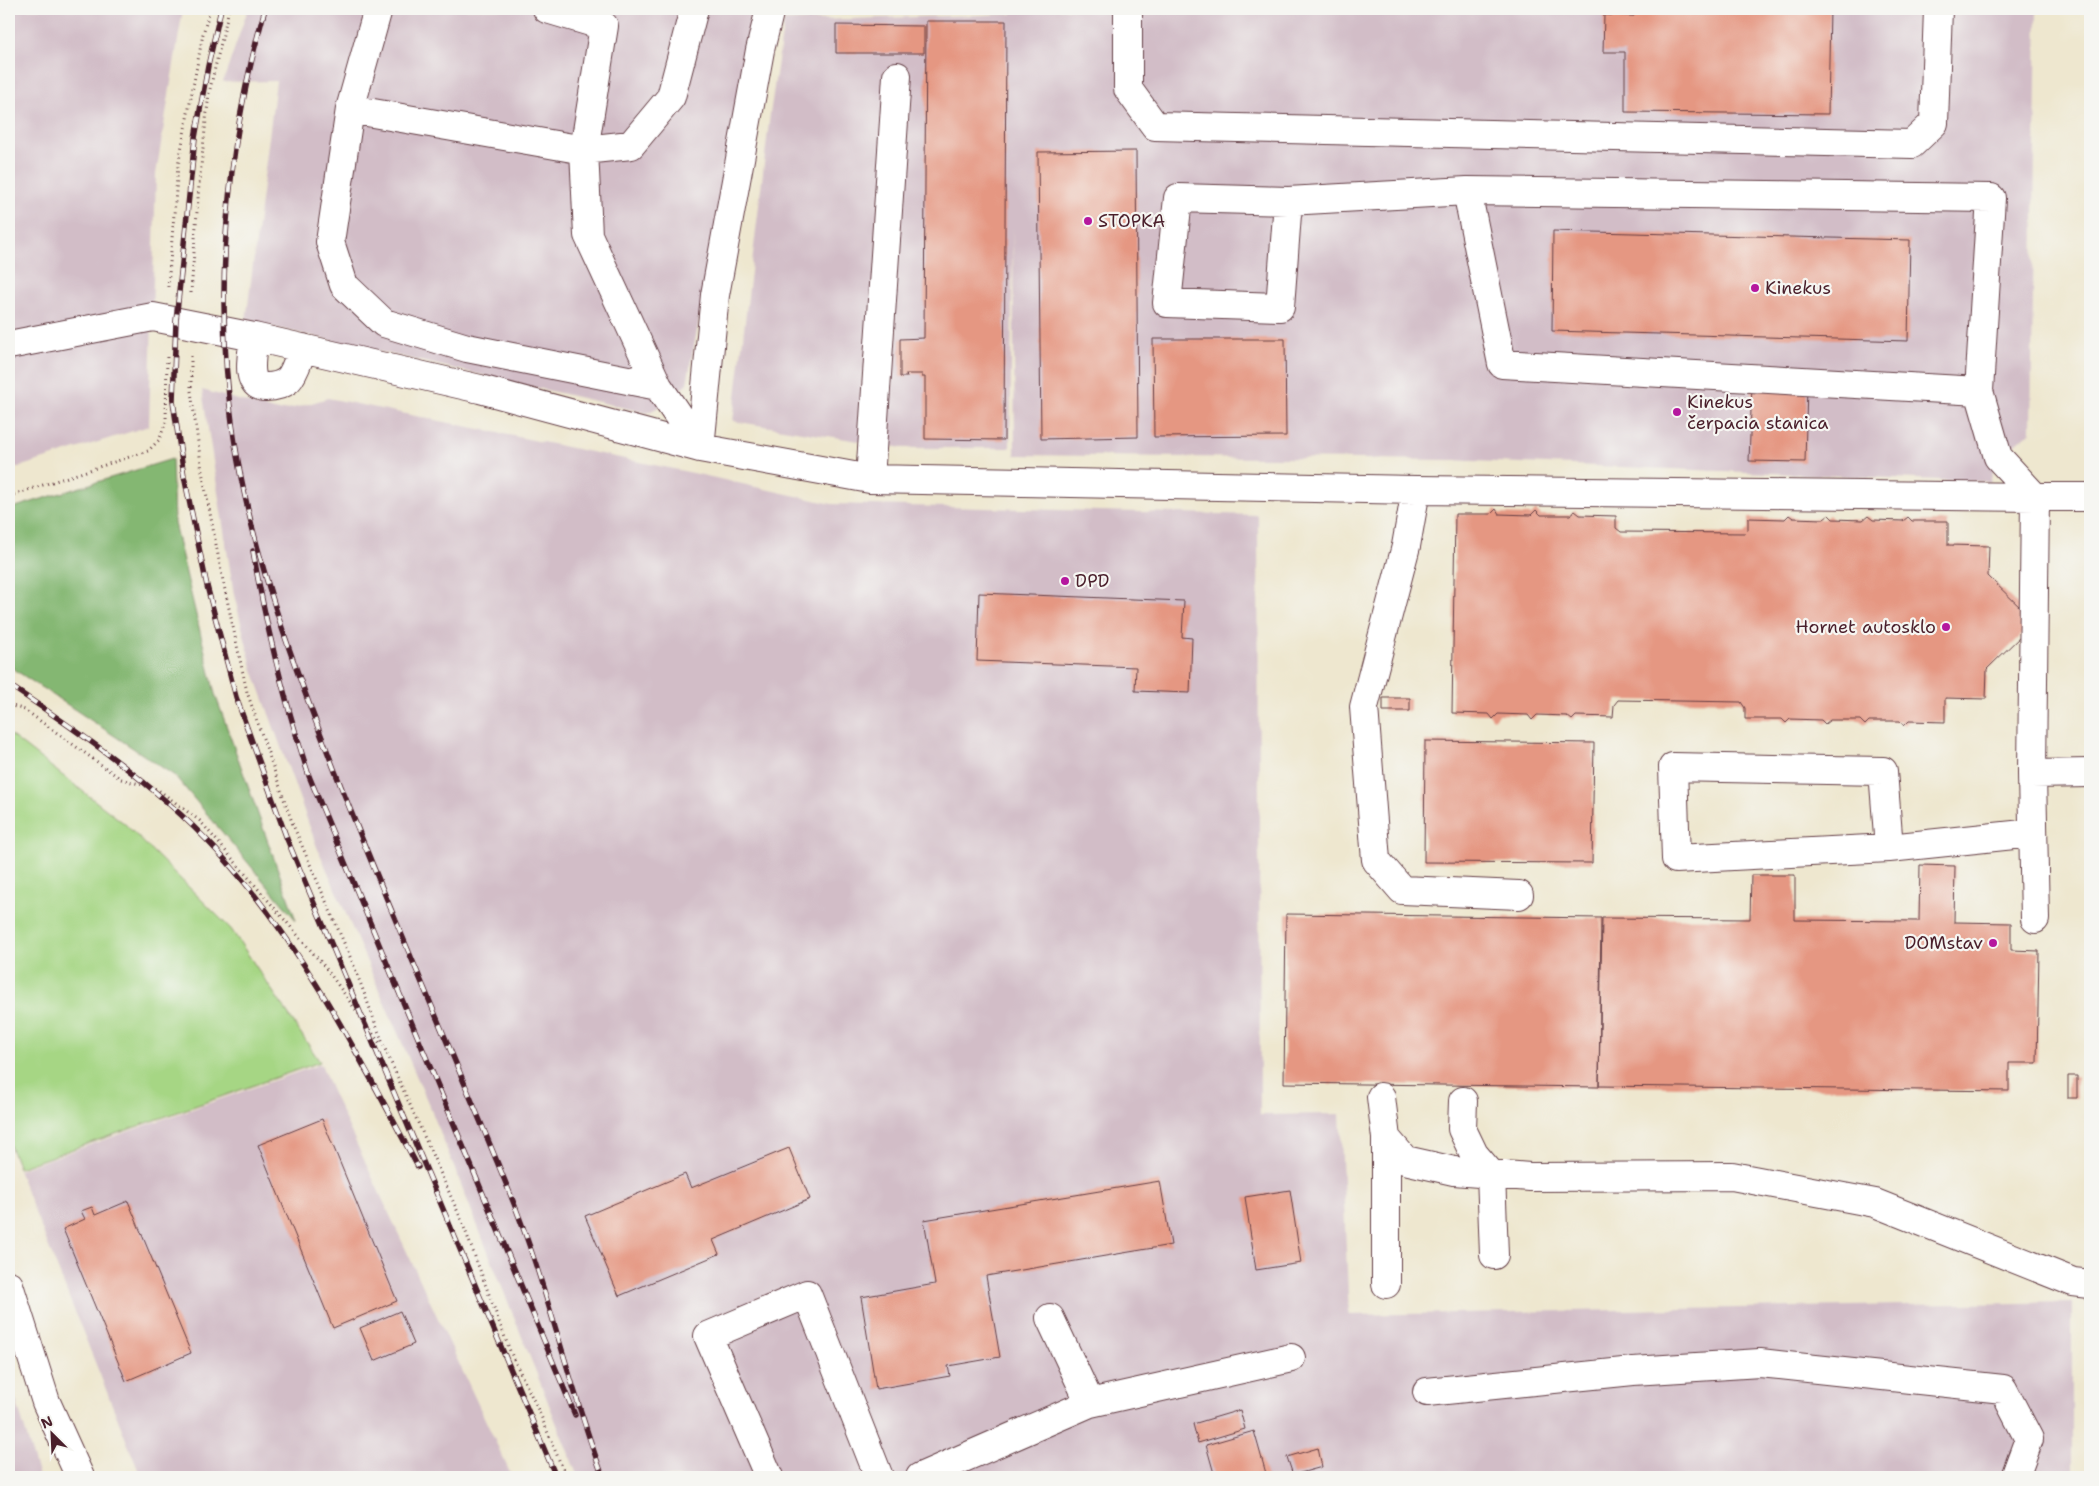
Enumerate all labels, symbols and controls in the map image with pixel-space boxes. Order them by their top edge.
place label: STOPKA [1098,209,1165,233]
marker: STOPKA [1082,215,1094,227]
place label: Kinekus [1765,276,1831,300]
marker: Kinekus [1749,282,1761,294]
place label: Kinekus čerpacia stanica [1687,390,1828,435]
marker: Kinekus čerpacia stanica [1671,406,1683,418]
place label: DPD [1075,569,1110,593]
marker: DPD [1059,575,1071,587]
place label: Hornet autosklo [1796,615,1936,639]
marker: Hornet autosklo [1940,621,1952,633]
place label: DOMstav [1904,931,1983,955]
marker: DOMstav [1987,937,1999,949]
north arrow [28,1408,78,1458]
text: N [38,1412,55,1433]

